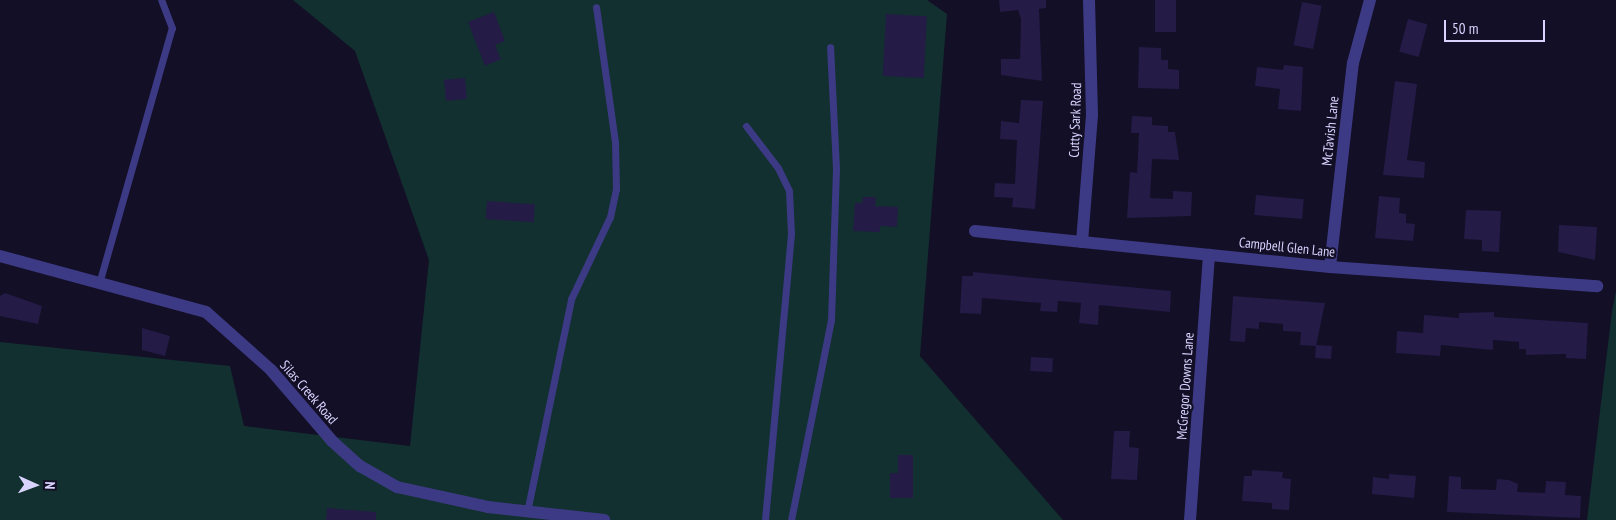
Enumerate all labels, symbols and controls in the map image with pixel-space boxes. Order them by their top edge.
scale bar [1446,10,1547,42]
text: 50 m [1452,19,1478,38]
street label: Cutty Sark Road [1065,82,1085,158]
street label: McTavish Lane [1318,95,1342,167]
street label: Campbell Glen Lane [1238,234,1336,260]
street label: McGregor Downs Lane [1173,332,1197,440]
street label: Silas Creek Road [277,357,341,427]
north arrow [10,460,60,510]
text: N [41,481,59,490]

